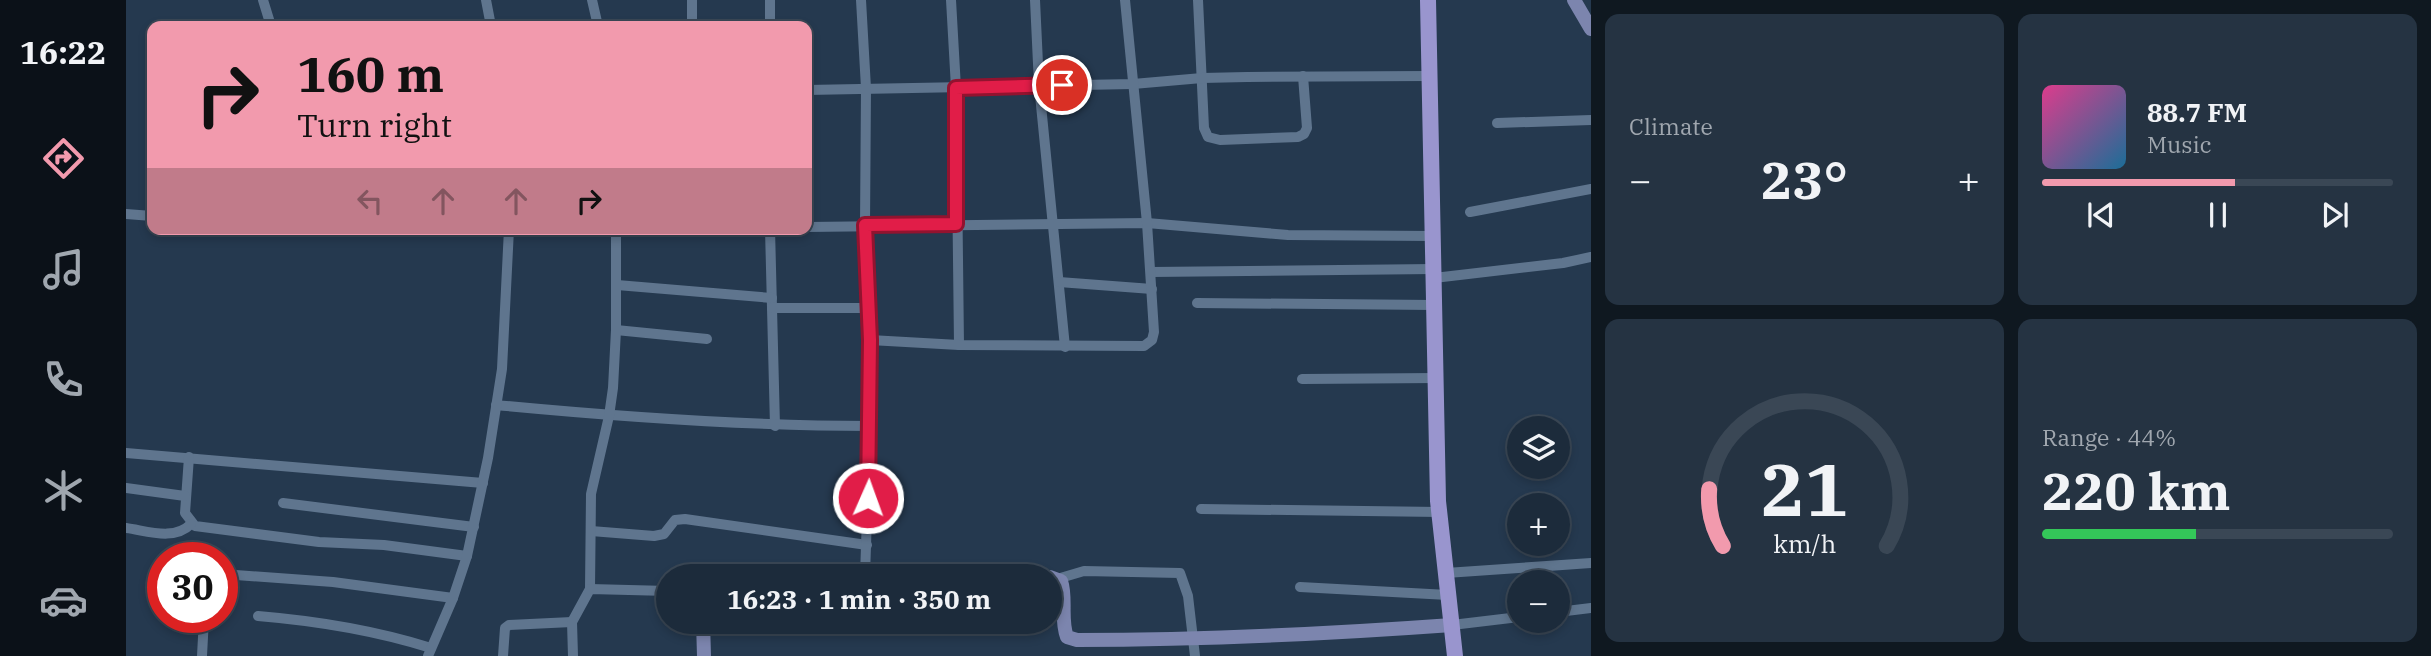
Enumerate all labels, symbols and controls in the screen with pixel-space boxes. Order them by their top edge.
text: 16:22 [20,31,106,73]
text: 160 m [297,42,444,105]
icon: right [182,49,273,140]
pin [1032,55,1092,115]
icon: arrive [1043,66,1081,104]
text: 88.7 FM [2147,95,2247,129]
text: Turn right [297,104,452,146]
text: Climate [1629,111,1713,141]
text: Music [2147,129,2212,159]
icon: directions [39,134,88,183]
text: 23° [1761,146,1848,213]
text: − [1629,155,1652,204]
text: + [1957,155,1980,204]
icon: left [351,182,389,220]
icon: ahead [424,182,462,220]
icon: ahead [497,182,535,220]
icon: right [570,182,608,220]
icon: previous [2082,196,2120,234]
icon: pause [2199,196,2237,234]
icon: next [2316,196,2354,234]
icon: music [39,245,88,294]
icon: phone [39,355,88,404]
map controls [1507,416,1570,633]
button: layers [1507,416,1570,479]
text: Range · 44% [2042,422,2176,452]
text: 21 [1761,442,1848,537]
text: 220 km [2042,457,2231,524]
position arrow [831,461,905,535]
icon: climate [39,466,88,515]
button: + [1507,493,1570,556]
text: km/h [1773,527,1836,560]
speed limit sign: 30 [147,542,238,633]
button: − [1507,570,1570,633]
icon: car [39,576,88,625]
text: 16:23 · 1 min · 350 m [727,582,991,616]

